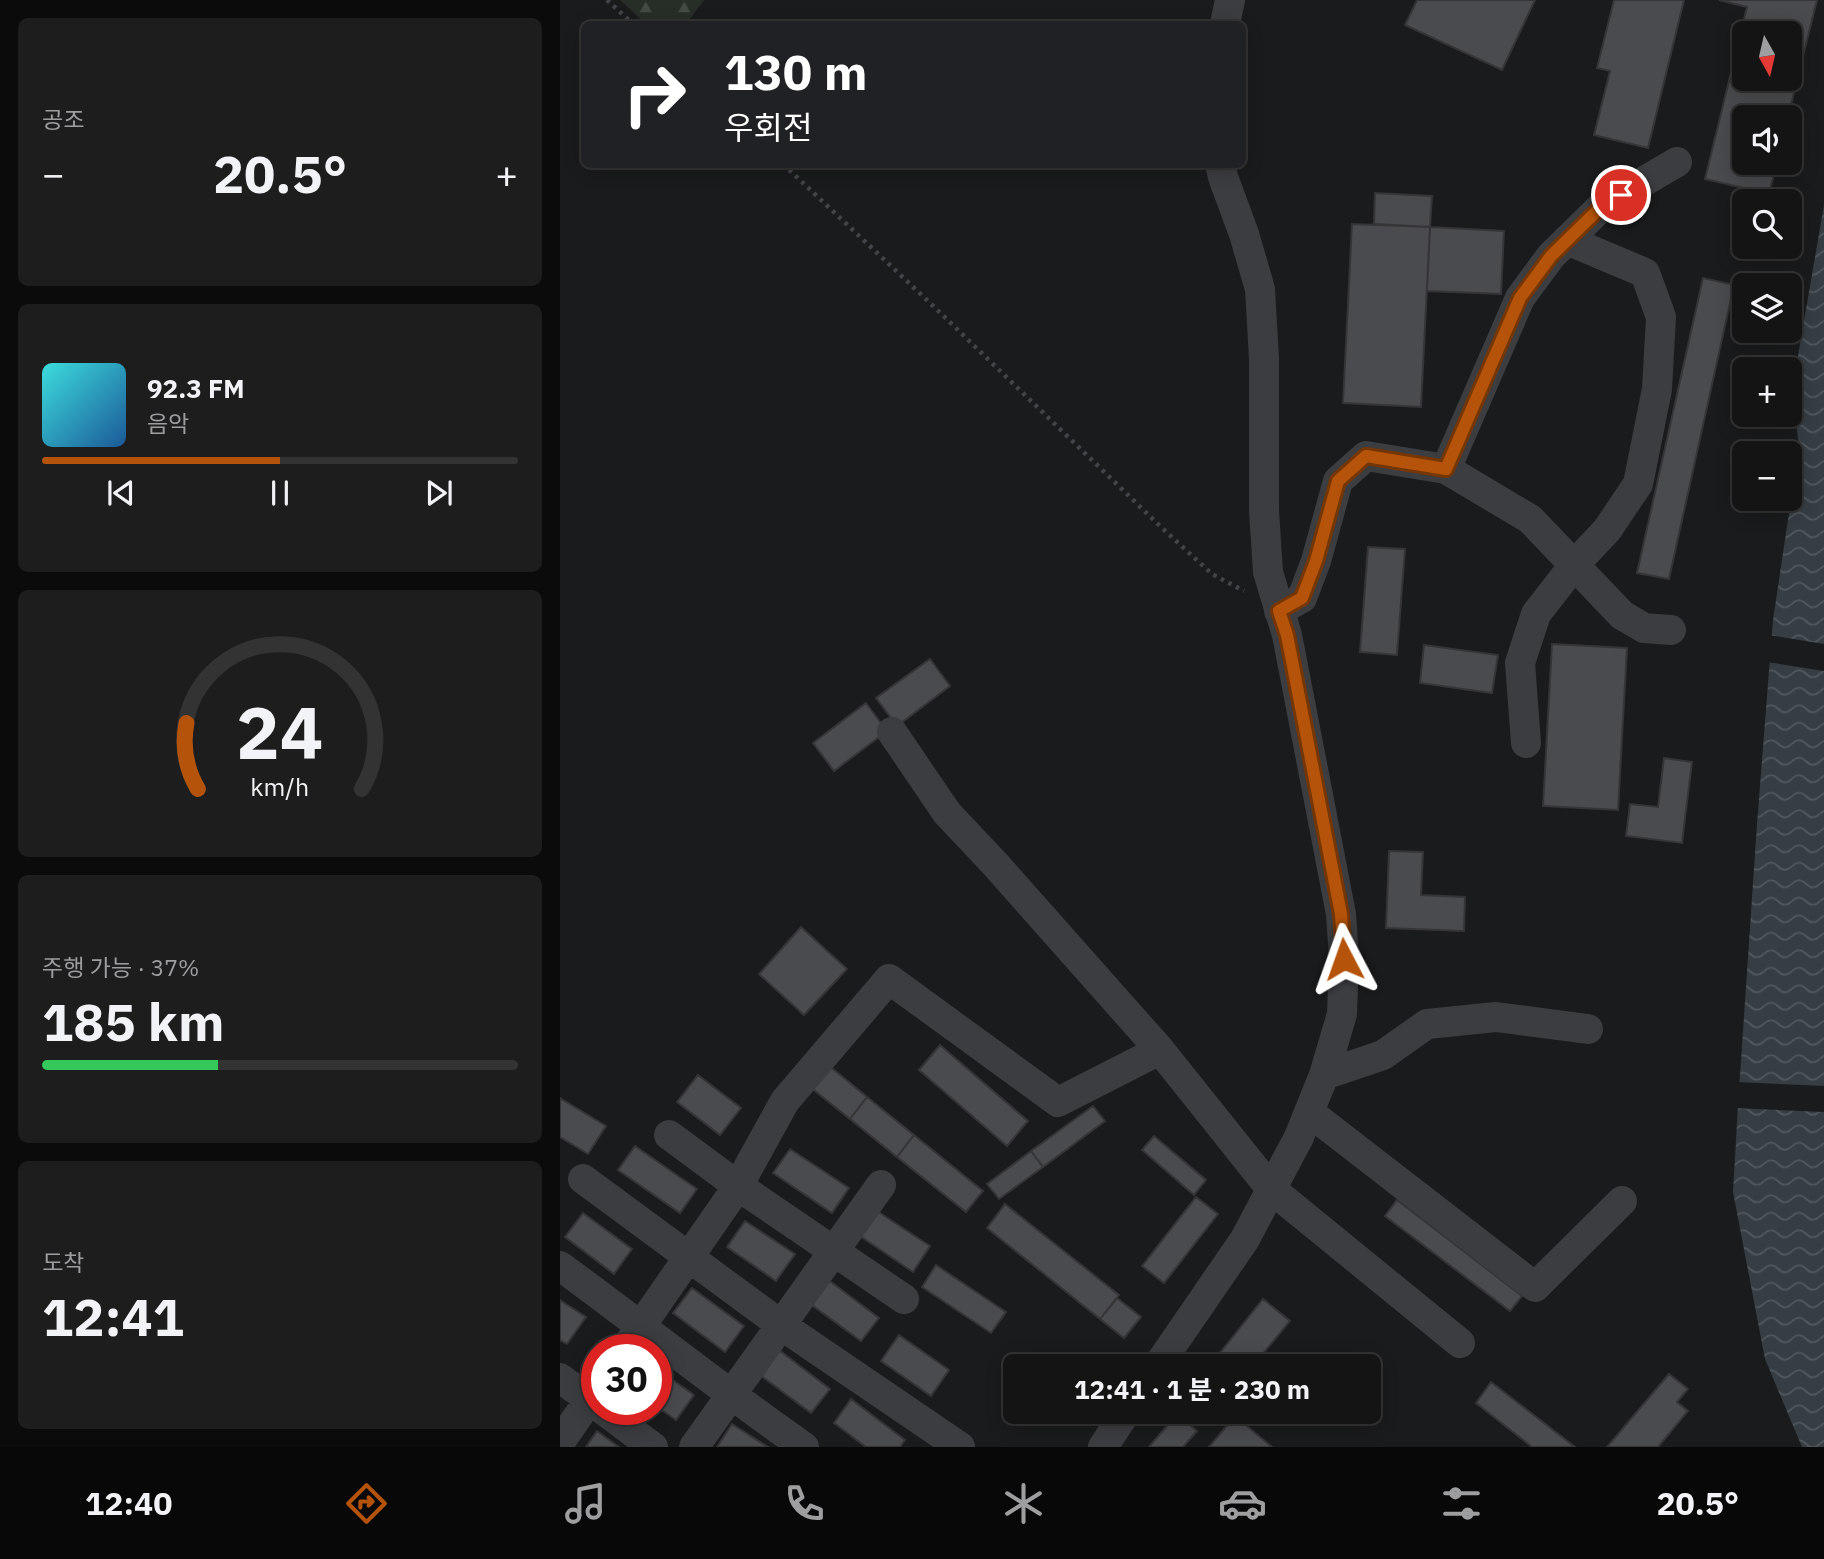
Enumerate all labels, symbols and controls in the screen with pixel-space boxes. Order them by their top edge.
north arrow [1732,21,1802,91]
map controls [1732,21,1802,511]
text: 130 m [724,40,868,103]
icon: right [609,49,700,140]
text: 공조 [42,104,84,134]
button: sound [1732,105,1802,175]
text: 우회전 [724,106,812,148]
text: 20.5° [213,140,347,207]
text: − [42,149,65,198]
text: + [495,149,518,198]
pin [1591,165,1651,225]
icon: arrive [1602,176,1640,214]
button: search [1732,189,1802,259]
button: layers [1732,273,1802,343]
button: + [1732,357,1802,427]
text: 92.3 FM [147,371,245,405]
text: 음악 [147,408,189,438]
button: − [1732,441,1802,511]
icon: previous [102,474,140,512]
icon: pause [261,474,299,512]
icon: next [420,474,458,512]
text: 24 [236,685,324,780]
text: km/h [251,770,309,803]
position arrow [1307,922,1381,996]
text: 주행 가능 · 37% [42,952,199,982]
text: 185 km [42,988,224,1055]
text: 도착 [42,1247,84,1277]
text: 12:41 [42,1283,184,1350]
speed limit sign: 30 [581,1334,672,1425]
text: 12:41 · 1 분 · 230 m [1074,1372,1310,1406]
icon: directions [342,1479,391,1528]
icon: music [561,1479,610,1528]
icon: phone [780,1479,829,1528]
icon: climate [999,1479,1048,1528]
icon: car [1218,1479,1267,1528]
icon: filters [1437,1479,1486,1528]
text: 12:40 [85,1482,172,1524]
text: 20.5° [1656,1482,1739,1524]

